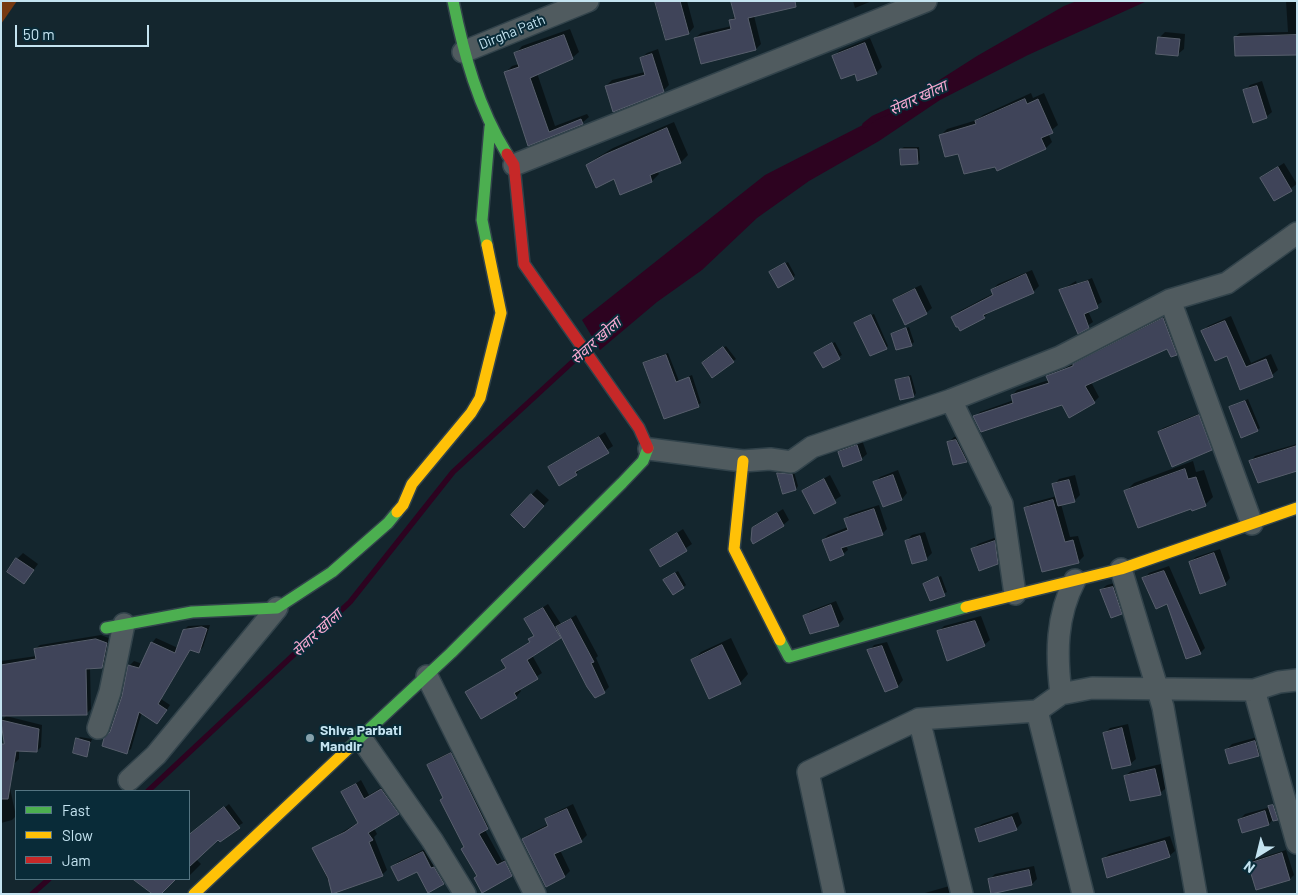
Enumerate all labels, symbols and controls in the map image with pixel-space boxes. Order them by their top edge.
street label: Dirgha Path [476,11,548,53]
scale bar [18,15,151,47]
text: 50 m [23,25,55,43]
water label: सेवार खोला [886,77,950,119]
water label: सेवार खोला [567,314,625,368]
water label: सेवार खोला [288,605,346,661]
place label: Shiva Parbati Mandir [320,722,402,754]
marker: Shiva Parbati Mandir [304,732,316,744]
legend [15,790,190,880]
text: Fast [62,801,90,819]
text: Slow [62,826,93,844]
north arrow [1233,830,1283,880]
text: Jam [62,851,91,869]
text: N [1240,858,1258,877]

